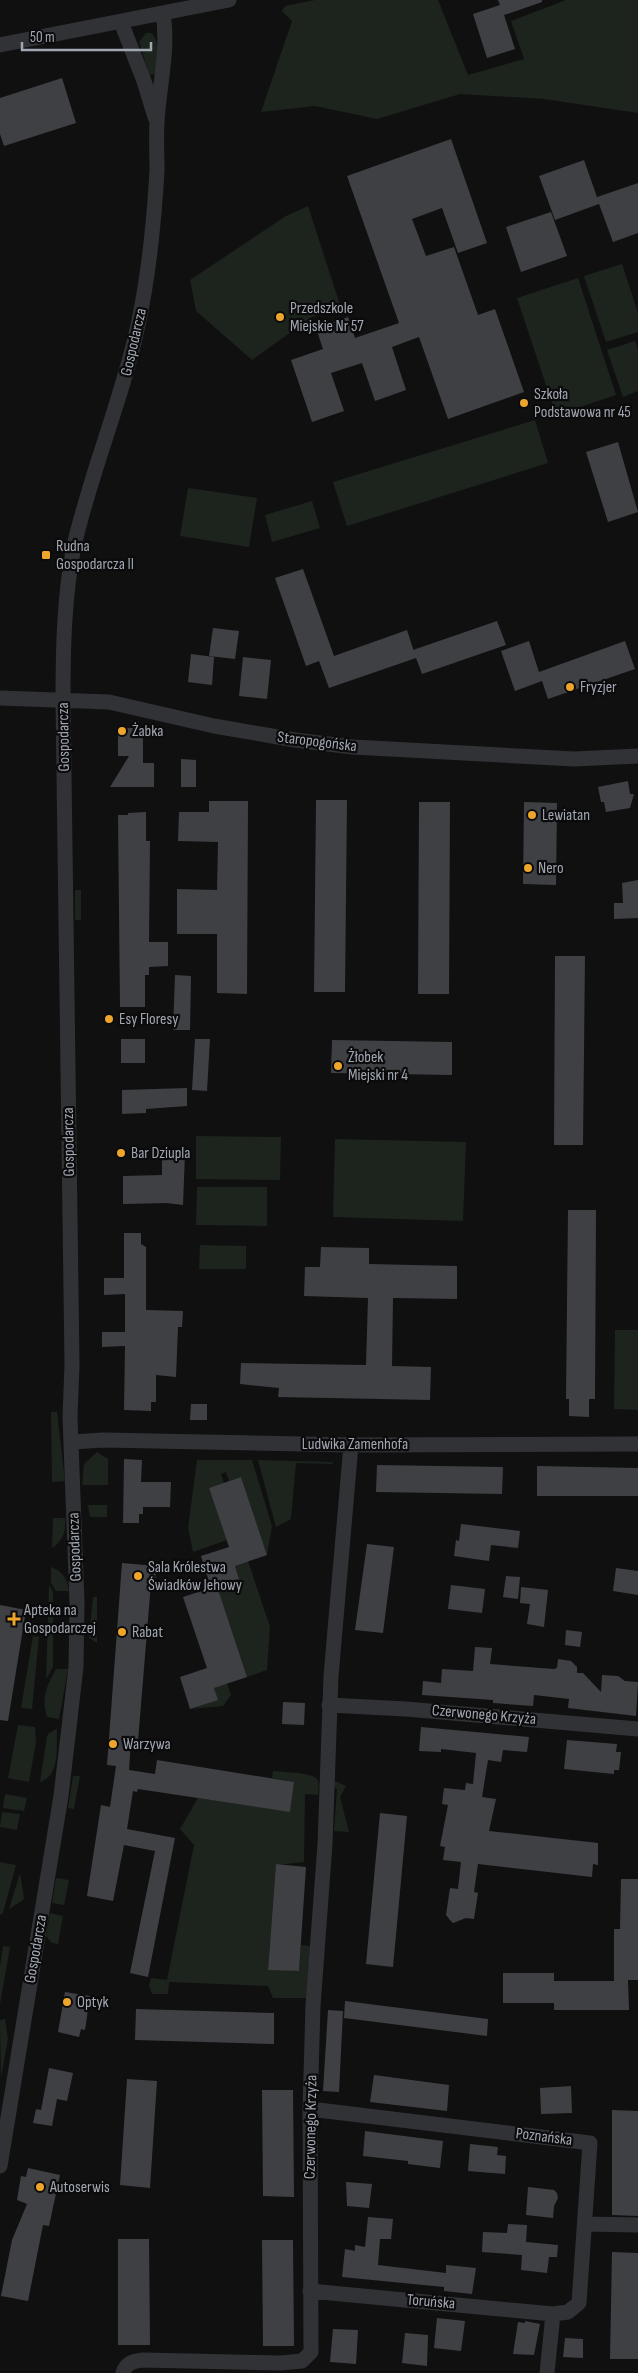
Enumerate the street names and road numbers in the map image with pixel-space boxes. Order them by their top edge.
street label: Gospodarcza [117,306,151,378]
street label: Gospodarcza [54,702,74,772]
street label: Staropogońska [276,728,358,756]
street label: Gospodarcza [59,1107,79,1177]
street label: Ludwika Zamenhofa [302,1435,408,1454]
street label: Gospodarcza [64,1512,86,1582]
street label: Czerwonego Krzyża [431,1701,537,1729]
street label: Gospodarcza [21,1913,51,1985]
street label: Czerwonego Krzyża [301,2075,321,2179]
street label: Poznańska [515,2124,573,2150]
street label: Toruńska [406,2290,456,2314]

